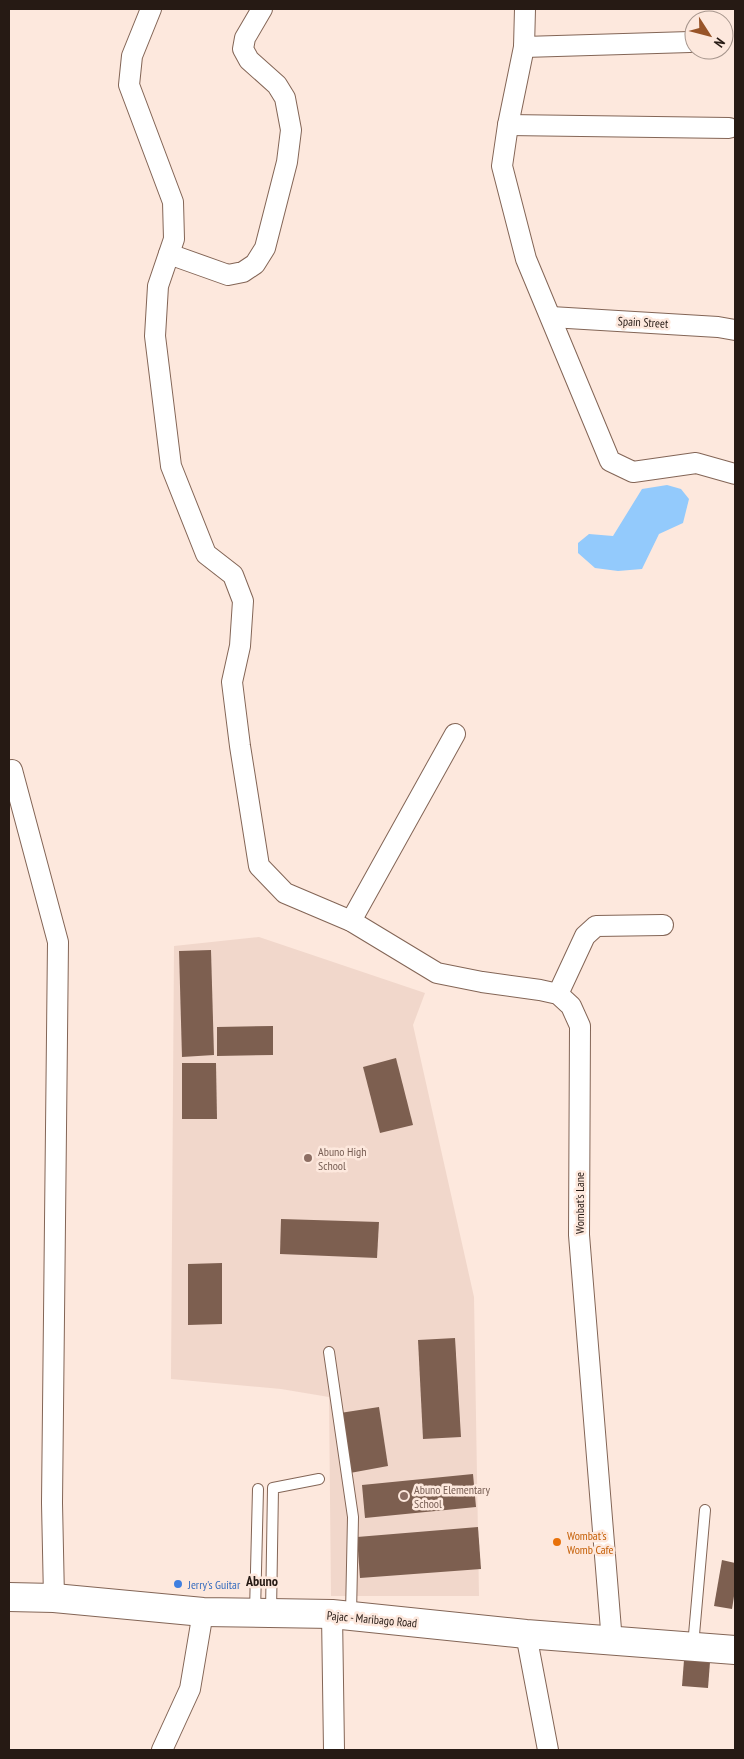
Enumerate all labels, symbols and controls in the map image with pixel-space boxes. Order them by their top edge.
north arrow [684,10,734,60]
text: N [710,34,729,51]
street label: Spain Street [617,313,669,331]
place label: Abuno High School [318,1144,367,1173]
marker: Abuno High School [302,1152,314,1164]
street label: Wombat's Lane [572,1172,587,1234]
place label: Abuno Elementary School [414,1482,490,1511]
marker: Abuno Elementary School [398,1490,410,1502]
place label: Wombat's Womb Cafe [567,1528,614,1557]
marker: Wombat's Womb Cafe [551,1536,563,1548]
district label: Abuno [245,1572,278,1590]
place label: Jerry's Guitar [187,1577,241,1592]
marker: Jerry's Guitar [172,1578,184,1590]
street label: Pajac - Maribago Road [326,1608,418,1630]

